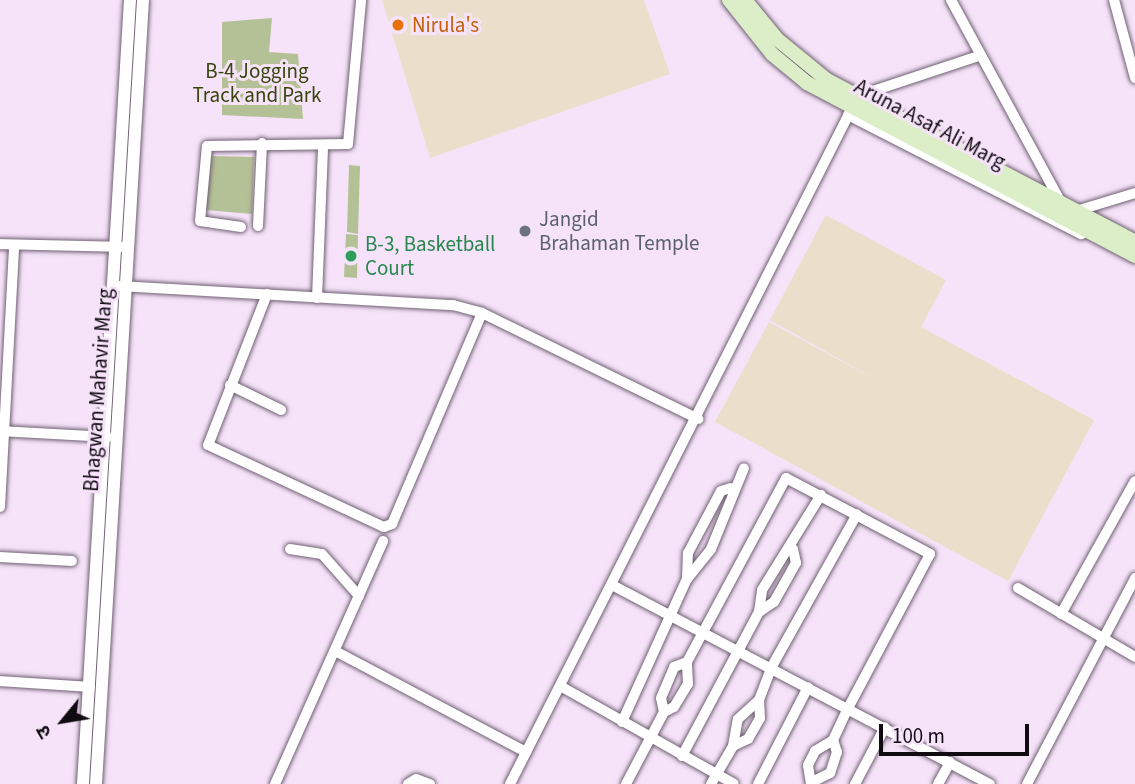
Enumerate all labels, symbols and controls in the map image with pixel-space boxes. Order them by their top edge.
place label: Nirula's [412,12,479,38]
marker: Nirula's [390,17,406,33]
park label: B-4 Jogging Track and Park [192,58,322,108]
street label: Aruna Asaf Ali Marg [850,74,1010,174]
place label: Jangid Brahaman Temple [539,206,700,256]
marker: Jangid Brahaman Temple [517,223,533,239]
place label: B-3, Basketball Court [365,231,495,281]
marker: B-3, Basketball Court [343,248,359,264]
street label: Bhagwan Mahavir Marg [78,287,118,493]
north arrow [28,686,98,756]
scale bar [883,710,1034,754]
text: उ [30,720,59,743]
text: 100 m [892,721,945,751]

